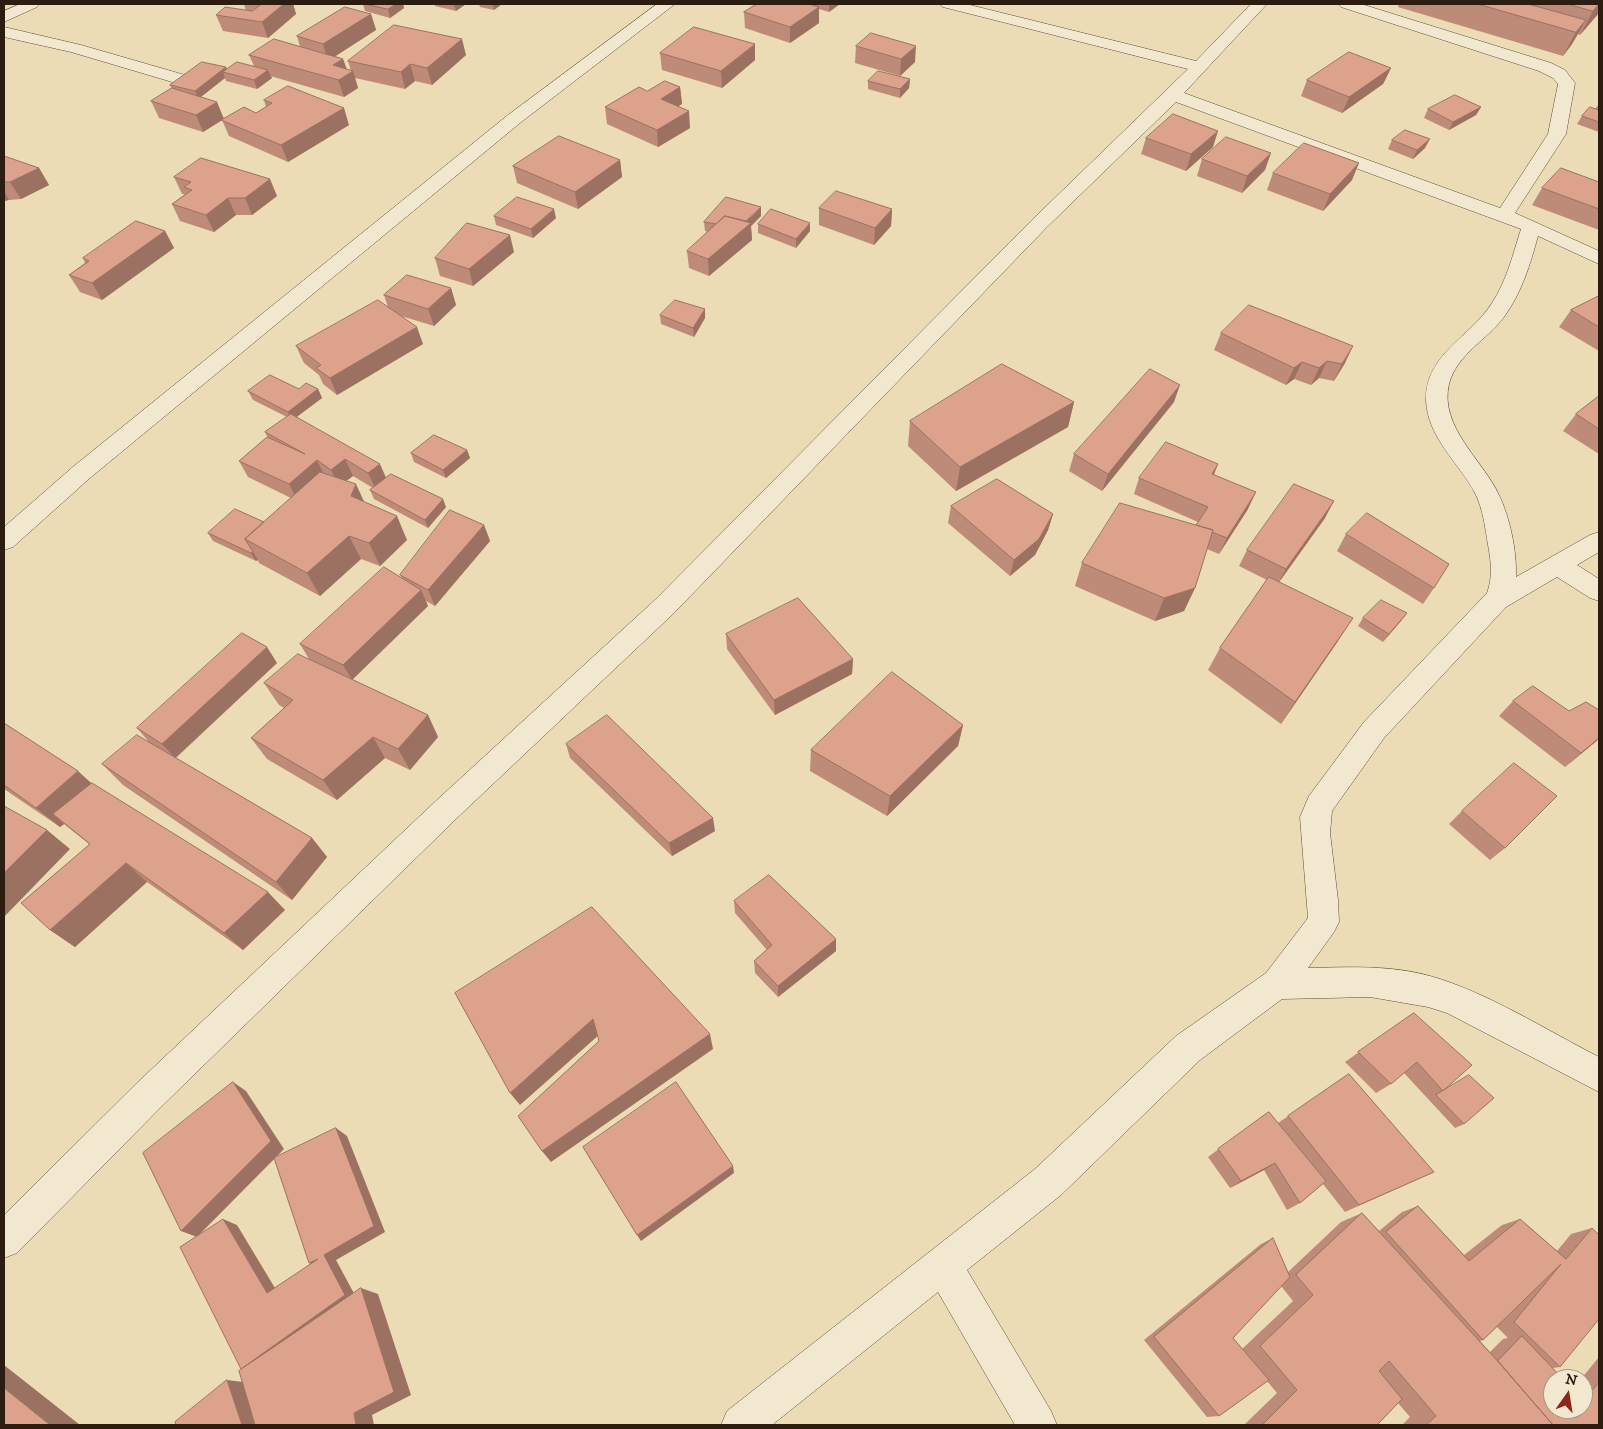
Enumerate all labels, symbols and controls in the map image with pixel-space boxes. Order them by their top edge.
north arrow [1543,1369,1593,1419]
text: N [1564,1370,1579,1390]

